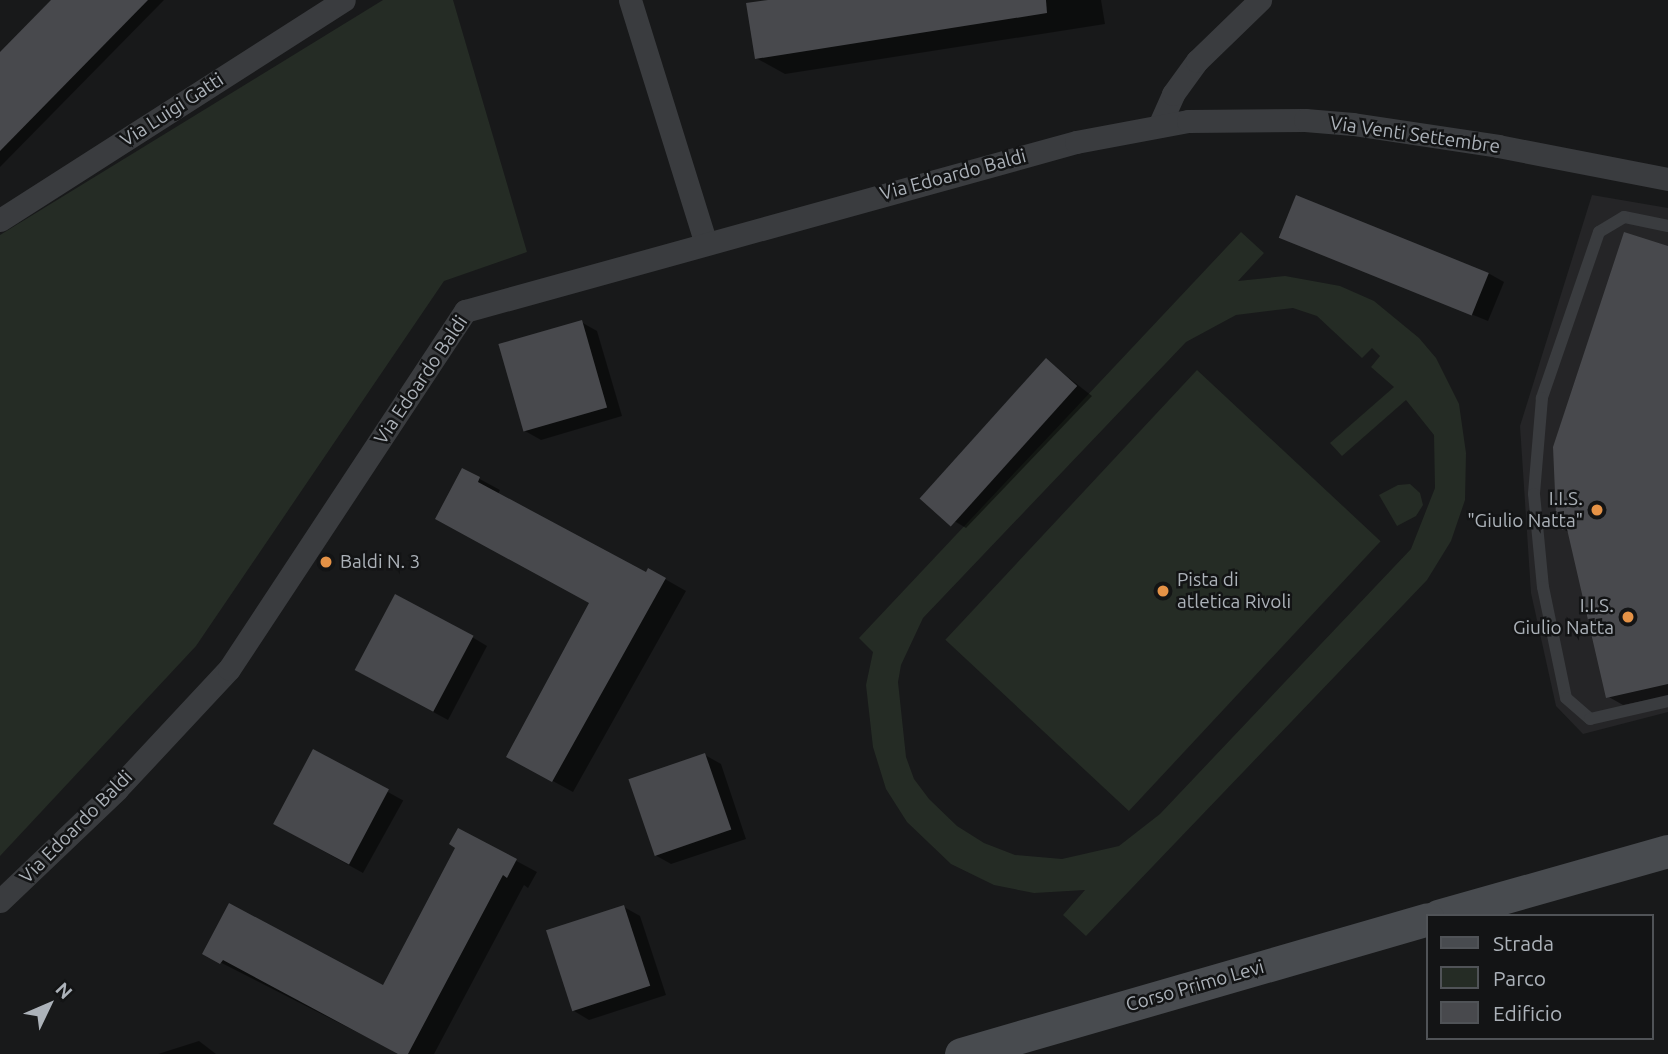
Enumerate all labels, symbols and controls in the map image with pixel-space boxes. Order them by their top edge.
street label: Via Luigi Gatti [116,68,228,152]
street label: Via Venti Settembre [1328,112,1502,158]
street label: Via Edoardo Baldi [878,145,1028,205]
street label: Via Edoardo Baldi [370,311,472,449]
place label: I.I.S. "Giulio Natta" [1467,488,1583,532]
marker: I.I.S. "Giulio Natta" [1589,502,1605,518]
place label: Baldi N. 3 [340,551,420,573]
marker: Baldi N. 3 [318,554,334,570]
place label: Pista di atletica Rivoli [1177,569,1291,613]
marker: Pista di atletica Rivoli [1155,583,1171,599]
place label: I.I.S. Giulio Natta [1513,595,1614,639]
marker: I.I.S. Giulio Natta [1620,609,1636,625]
street label: Via Edoardo Baldi [15,766,137,888]
legend [1426,914,1654,1040]
text: Strada [1493,931,1554,955]
street label: Corso Primo Levi [1123,955,1267,1017]
text: Parco [1493,966,1546,990]
north arrow [14,970,84,1040]
text: N [51,978,77,1003]
text: Edificio [1493,1001,1562,1025]

